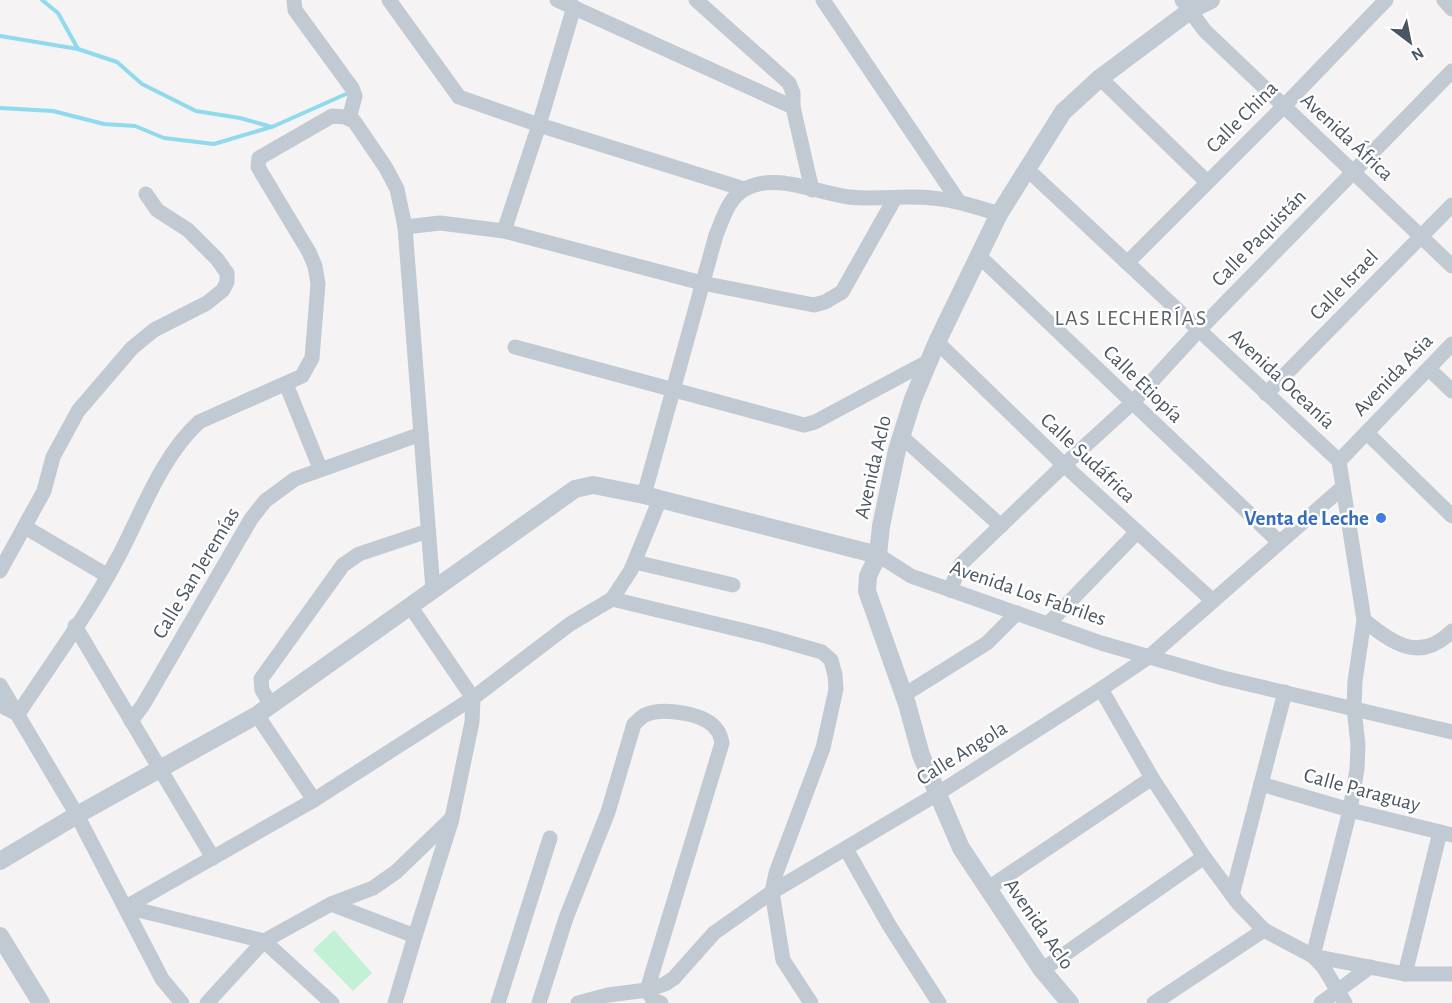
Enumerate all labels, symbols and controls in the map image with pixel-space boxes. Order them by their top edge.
north arrow [1380,12,1440,72]
text: N [1408,44,1426,64]
street label: Calle China [1202,77,1282,157]
street label: Avenida África [1297,88,1399,185]
street label: Calle Paquistán [1208,186,1310,290]
street label: Calle Israel [1306,246,1382,324]
district label: LAS LECHERÍAS [1054,306,1208,329]
street label: Avenida Oceanía [1225,325,1339,433]
street label: Avenida Asia [1349,330,1437,420]
street label: Calle Etiopía [1099,341,1187,427]
street label: Calle Sudáfrica [1037,409,1140,507]
street label: Avenida Aclo [851,413,895,521]
street label: Calle San Jeremías [149,504,243,642]
place label: Venta de Leche [1244,508,1369,529]
marker: Venta de Leche [1374,511,1388,525]
street label: Avenida Los Fabriles [947,556,1109,630]
street label: Calle Angola [913,717,1011,789]
street label: Calle Paraguay [1302,764,1423,816]
street label: Avenida Aclo [1000,875,1078,973]

